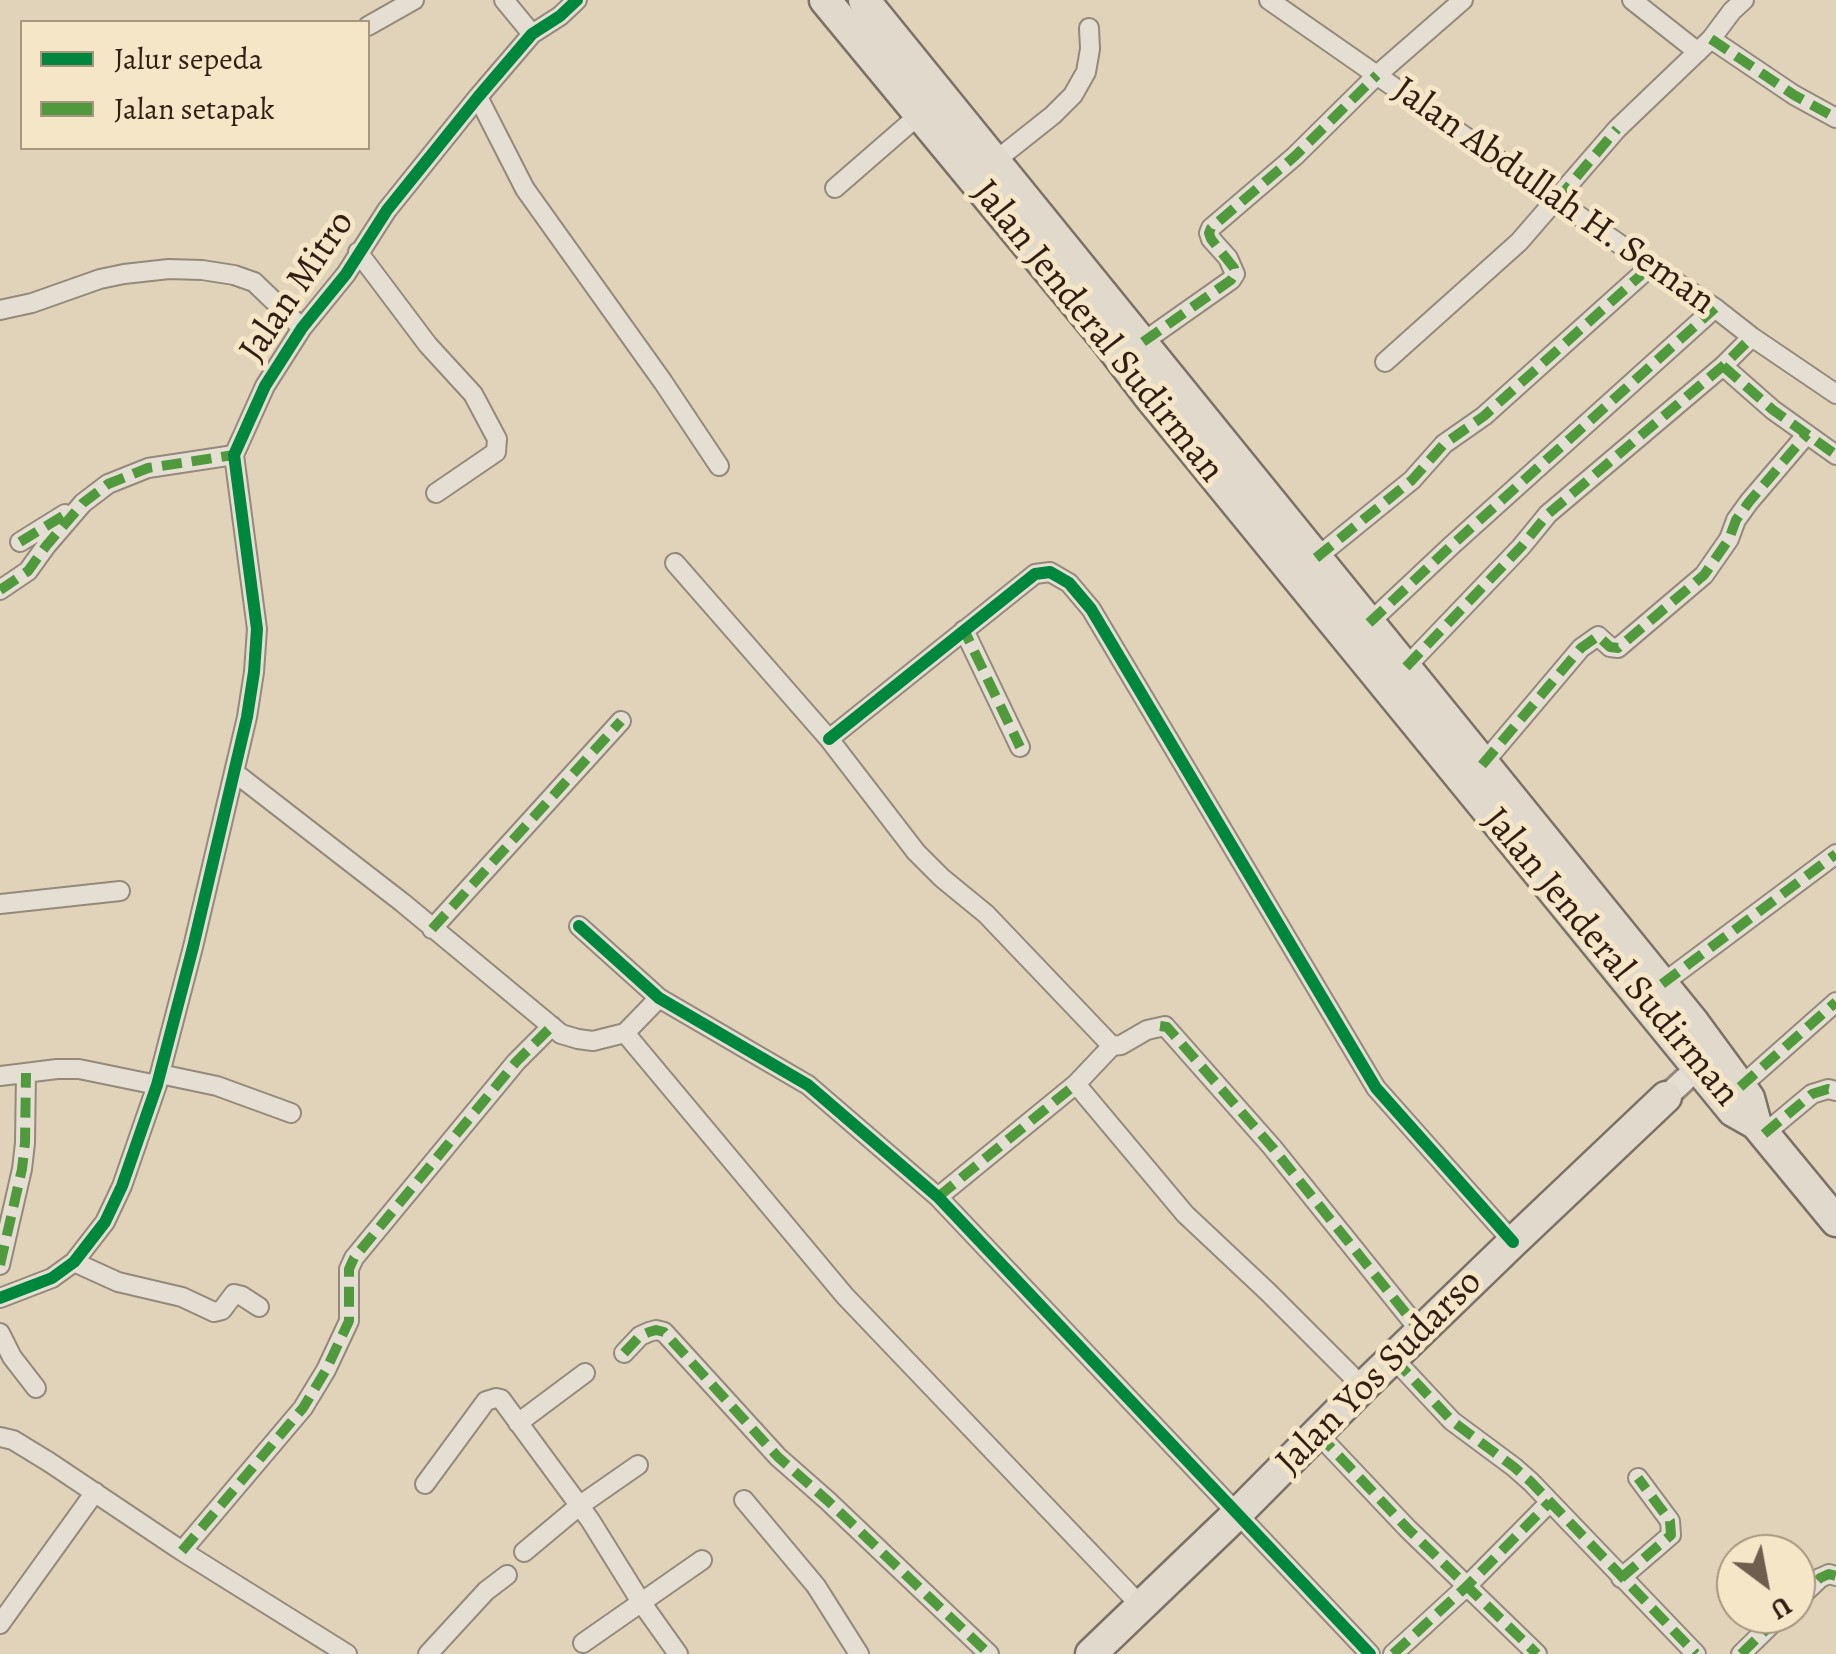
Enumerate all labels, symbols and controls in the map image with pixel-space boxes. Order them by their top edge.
legend [20,20,370,150]
text: Jalur sepeda [114,39,263,79]
street label: Jalan Abdullah H. Seman [1383,68,1723,326]
text: Jalan setapak [114,89,275,129]
street label: Jalan Jenderal Sudirman [961,172,1233,492]
street label: Jalan Mitro [231,203,365,371]
street label: Jalan Jenderal Sudirman [1472,799,1748,1117]
street label: Jalan Yos Sudarso [1268,1261,1492,1485]
north arrow [1716,1534,1816,1634]
text: U [1763,1587,1799,1629]

